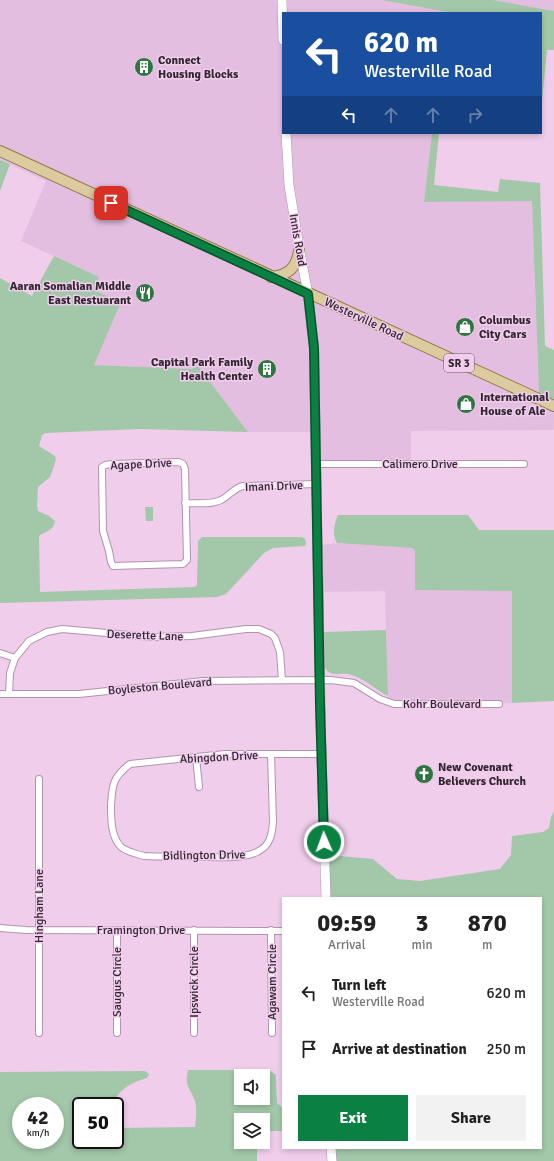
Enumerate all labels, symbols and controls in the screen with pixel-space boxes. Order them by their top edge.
text: 620 m [364,26,438,60]
icon: left [298,28,350,80]
place label: Connect Housing Blocks [158,53,239,82]
building icon: Connect Housing Blocks [133,56,155,78]
text: Westerville Road [364,60,492,82]
icon: left [338,104,360,126]
icon: ahead [380,104,402,126]
icon: ahead [422,104,444,126]
icon: right [464,104,486,126]
pin [94,186,128,220]
icon: arrive [100,192,122,214]
street label: Innis Road [285,212,310,268]
place label: Aaran Somalian Middle East Restuarant [10,279,132,308]
restaurant icon: Aaran Somalian Middle East Restuarant [134,282,156,304]
street label: Westerville Road [322,295,406,344]
place label: Columbus City Cars [479,313,531,342]
shop icon: Columbus City Cars [454,316,476,338]
road number: SR 3 [444,354,474,372]
place label: Capital Park Family Health Center [151,355,253,384]
building icon: Capital Park Family Health Center [256,358,278,380]
place label: International House of Ale [480,390,549,419]
shop icon: International House of Ale [455,393,477,415]
street label: Agape Drive [110,455,172,474]
street label: Calimero Drive [382,457,458,472]
street label: Imani Drive [245,478,303,495]
street label: Deserette Lane [106,627,184,644]
street label: Boyleston Boulevard [107,674,213,699]
street label: Kohr Boulevard [403,697,481,712]
street label: Abingdon Drive [179,748,259,767]
place label: New Covenant Believers Church [438,760,526,789]
church icon: New Covenant Believers Church [413,763,435,785]
position arrow [303,821,345,863]
street label: Bidlington Drive [162,847,246,864]
street label: Hingham Lane [32,869,47,943]
text: 09:59 [317,908,376,938]
text: 3 [416,908,428,938]
text: 870 [468,908,507,938]
street label: Framington Drive [97,923,185,938]
text: Arrival [328,937,365,953]
text: min [412,937,433,953]
text: m [482,937,492,953]
street label: Agawam Circle [265,944,280,1020]
street label: Ipswick Circle [187,946,202,1018]
street label: Saugus Circle [110,947,125,1017]
text: Turn left [332,976,386,994]
icon: left [298,982,320,1004]
text: 620 m [486,984,526,1002]
text: Westerville Road [332,994,425,1010]
icon: arrive [298,1038,320,1060]
text: Arrive at destination [332,1040,467,1058]
text: 250 m [486,1040,526,1058]
map controls [234,1069,270,1149]
button: sound [234,1069,270,1105]
button: Exit [298,1095,408,1141]
button: Share [416,1095,526,1141]
speed limit sign: 50 [72,1097,124,1149]
text: 42 [27,1105,49,1130]
button: layers [234,1113,270,1149]
text: km/h [27,1127,49,1139]

